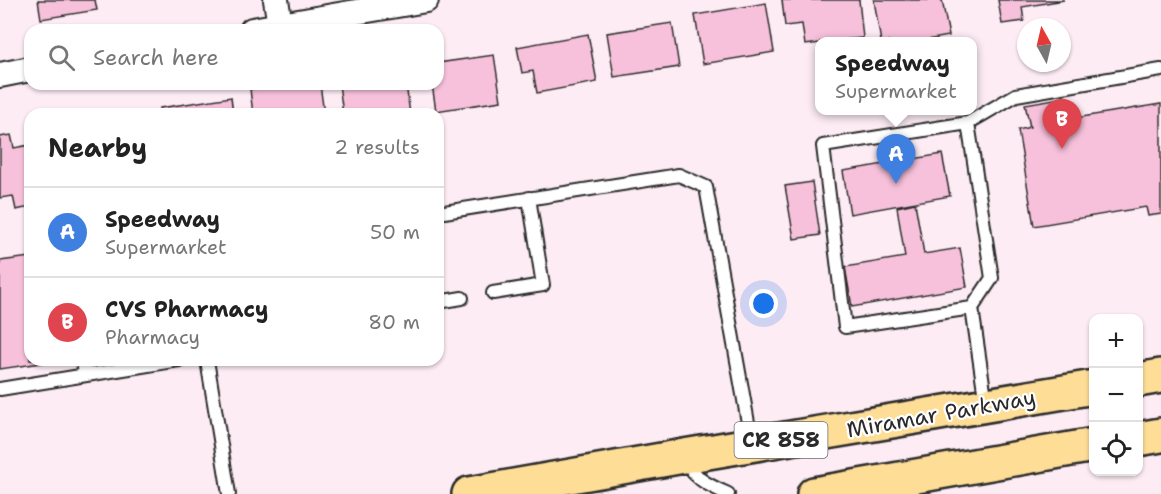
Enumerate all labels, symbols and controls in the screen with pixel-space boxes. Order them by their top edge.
north arrow [1017,18,1071,72]
search box [24,24,444,90]
popup [815,37,977,115]
icon: search [45,41,78,74]
text: Search here [93,43,219,72]
text: Speedway [835,49,950,78]
text: Supermarket [835,78,957,104]
pin: B [1042,100,1082,149]
text: Nearby [48,130,147,165]
text: 2 results [334,134,420,160]
pin: A [876,134,916,184]
text: Speedway [105,205,220,234]
text: A [60,219,75,245]
text: 50 m [370,219,420,245]
text: Supermarket [105,234,227,260]
your location [749,289,778,318]
text: CVS Pharmacy [105,295,268,324]
text: B [61,309,74,335]
text: 80 m [368,309,420,335]
map controls [1089,314,1143,476]
button: + [1089,314,1143,368]
text: Pharmacy [105,324,200,350]
button: − [1089,368,1143,422]
street label: Miramar Parkway [844,383,1038,444]
road number: CR 858 [734,422,828,458]
button: locate [1089,422,1143,476]

